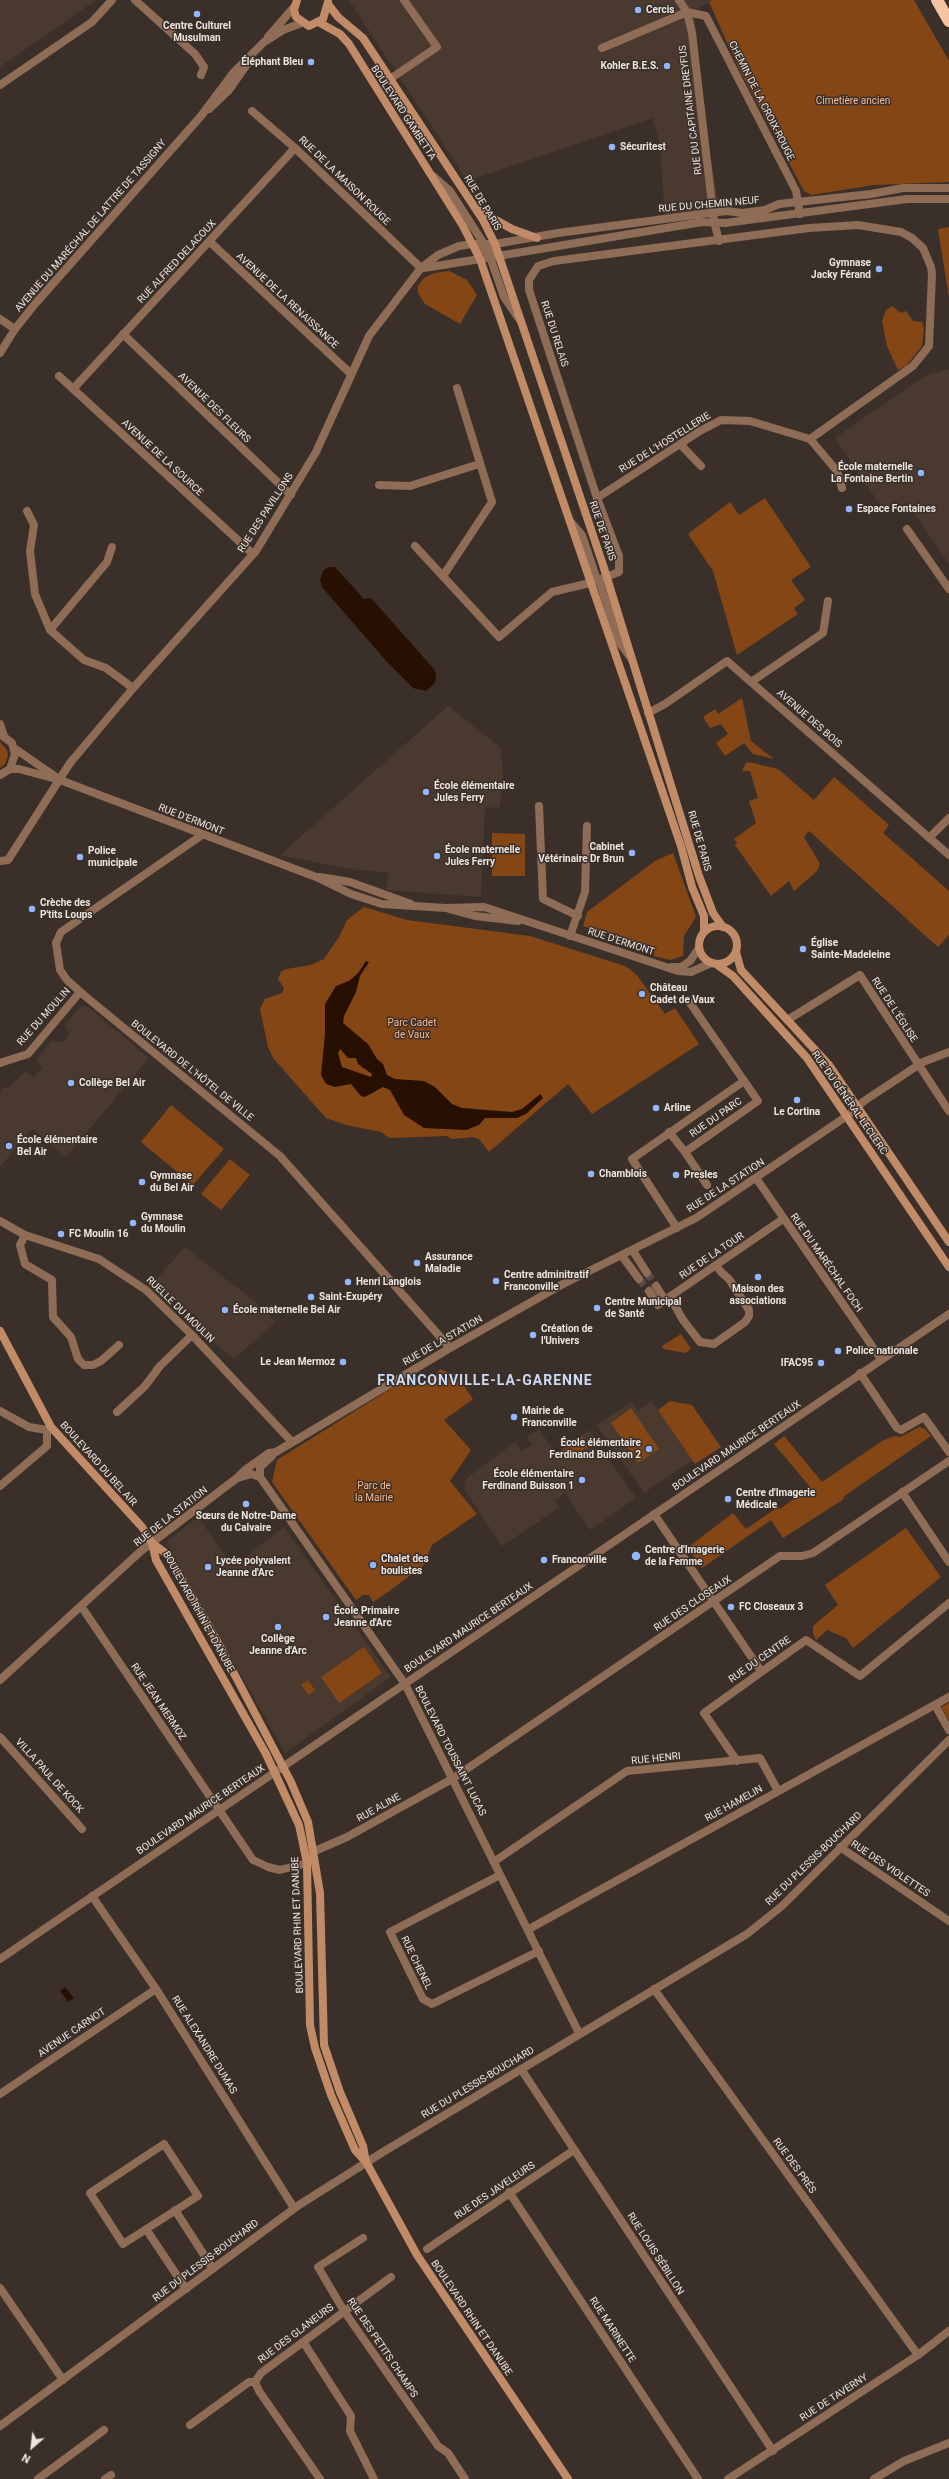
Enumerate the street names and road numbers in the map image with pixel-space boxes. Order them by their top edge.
street label: CHEMIN DE LA CROIX-ROUGE [726,39,796,163]
street label: RUE DU CAPITAINE DREYFUS [677,44,705,176]
street label: BOULEVARD GAMBETTA [368,63,438,163]
street label: RUE DE LA MAISON ROUGE [296,134,392,228]
street label: AVENUE DU MARÉCHAL DE LATTRE DE TASSIGNY [13,137,169,315]
street label: RUE DE PARIS [461,173,503,233]
street label: RUE DU CHEMIN NEUF [658,195,760,215]
street label: RUE ALFRED DELACOUX [135,218,219,306]
street label: AVENUE DE LA RENAISSANCE [233,251,341,351]
street label: RUE DU RELAIS [538,299,570,369]
street label: AVENUE DES FLEURS [175,370,253,446]
street label: RUE DE L'HOSTELLERIE [617,410,713,476]
street label: AVENUE DE LA SOURCE [119,417,205,499]
street label: RUE DES PAVILLONS [236,471,296,555]
street label: RUE DE PARIS [586,499,618,563]
street label: AVENUE DES BOIS [774,687,844,751]
street label: RUE D'ERMONT [156,802,226,838]
street label: RUE DE PARIS [685,809,713,873]
street label: RUE D'ERMONT [586,926,656,958]
street label: RUE DE L'ÉGLISE [869,975,919,1045]
street label: RUE DU MOULIN [15,986,73,1048]
street label: BOULEVARD DE L'HÔTEL DE VILLE [128,1018,256,1124]
street label: RUE DU GÉNÉRAL LECLERC [809,1049,889,1157]
street label: RUE DU PARC [688,1096,744,1140]
street label: RUE DE LA STATION [685,1156,767,1216]
street label: RUE DU MARÉCHAL FOCH [787,1211,865,1315]
street label: RUE DE LA TOUR [677,1230,747,1282]
street label: RUELLE DU MOULIN [143,1274,217,1346]
street label: RUE DE LA STATION [401,1313,485,1369]
street label: BOULEVARD MAURICE BERTEAUX [671,1398,803,1494]
street label: BOULEVARD DU BEL AIR [57,1419,139,1509]
street label: RUE DE LA STATION [132,1485,210,1549]
street label: BOULEVARD RHIN ET DANUBE [160,1549,236,1675]
street label: RUE DES CLOSEAUX [652,1574,734,1634]
street label: BOULEVARD MAURICE BERTEAUX [403,1580,535,1676]
street label: RUE DU CENTRE [727,1634,793,1686]
street label: RUE JEAN MERMOZ [128,1661,188,1743]
street label: BOULEVARD TOUSSAINT LUCAS [412,1684,488,1818]
street label: VILLA PAUL DE KOCK [12,1736,86,1816]
street label: RUE HENRI [631,1750,681,1768]
street label: BOULEVARD MAURICE BERTEAUX [135,1762,267,1858]
street label: RUE HAMELIN [703,1783,765,1825]
street label: RUE ALINE [355,1791,403,1825]
street label: RUE DU PLESSIS-BOUCHARD [763,1810,865,1908]
street label: RUE DES VIOLETTES [848,1838,932,1900]
street label: BOULEVARD RHIN ET DANUBE [290,1856,306,1994]
street label: RUE CHENEL [398,1934,434,1992]
street label: RUE ALEXANDRE DUMAS [169,1994,239,2096]
street label: AVENUE CARNOT [36,2006,108,2060]
street label: RUE DU PLESSIS-BOUCHARD [419,2044,537,2122]
street label: RUE DES PRÉS [770,2136,818,2196]
street label: RUE DES JAVELEURS [452,2160,538,2222]
street label: RUE LOUIS SÉBILLON [624,2211,686,2297]
street label: RUE DU PLESSIS-BOUCHARD [151,2217,261,2305]
street label: BOULEVARD RHIN ET DANUBE [428,2258,514,2378]
street label: RUE MARINETTE [586,2295,638,2365]
street label: RUE DES PETITS CHAMPS [344,2296,420,2400]
street label: RUE DES GLANEURS [256,2302,336,2366]
street label: RUE DE TAVERNY [798,2372,870,2424]

